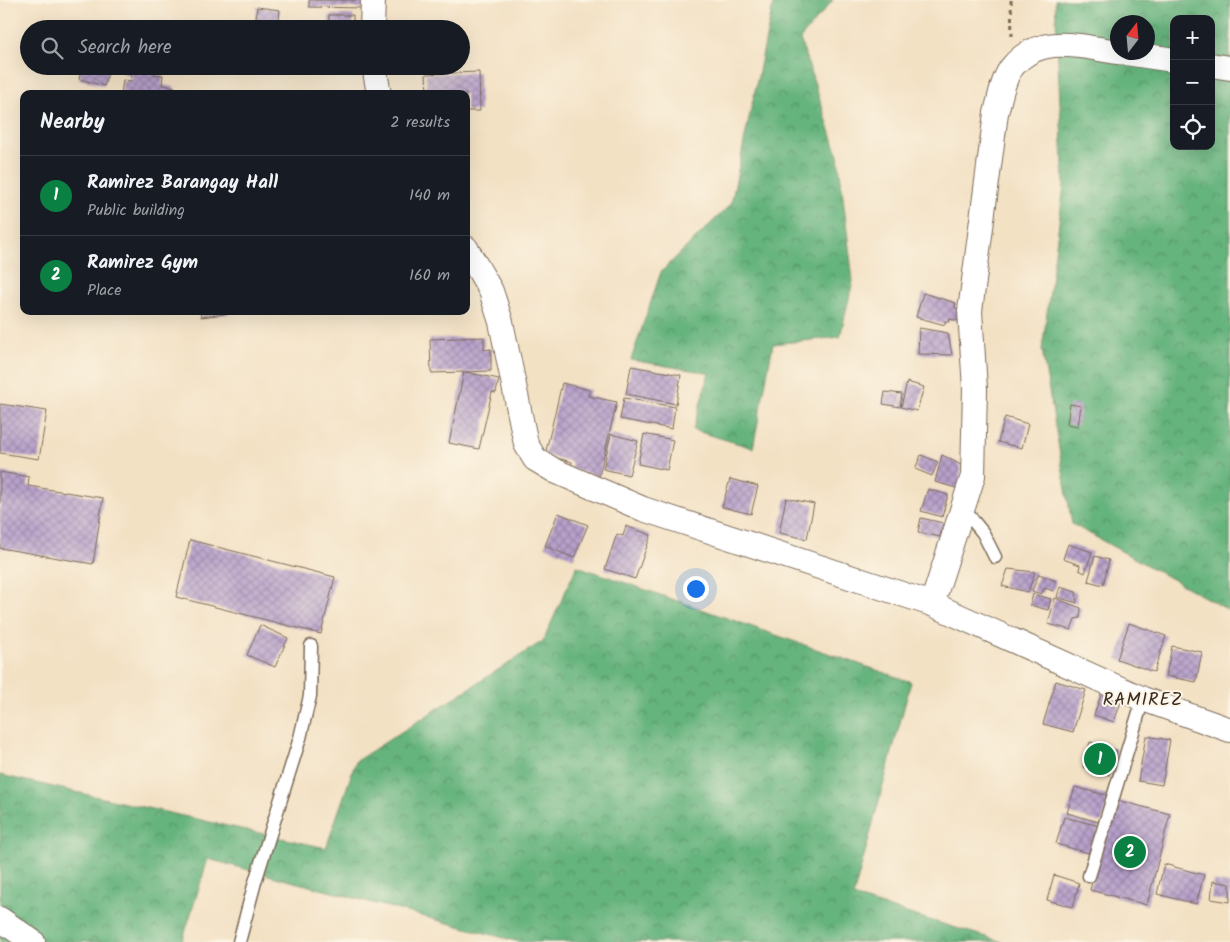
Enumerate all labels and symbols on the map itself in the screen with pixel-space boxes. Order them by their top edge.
north arrow [1110,15,1155,60]
your location [683,576,709,602]
district label: RAMIREZ [1103,686,1183,715]
pin: 1 [1084,740,1116,778]
pin: 2 [1114,833,1146,871]

